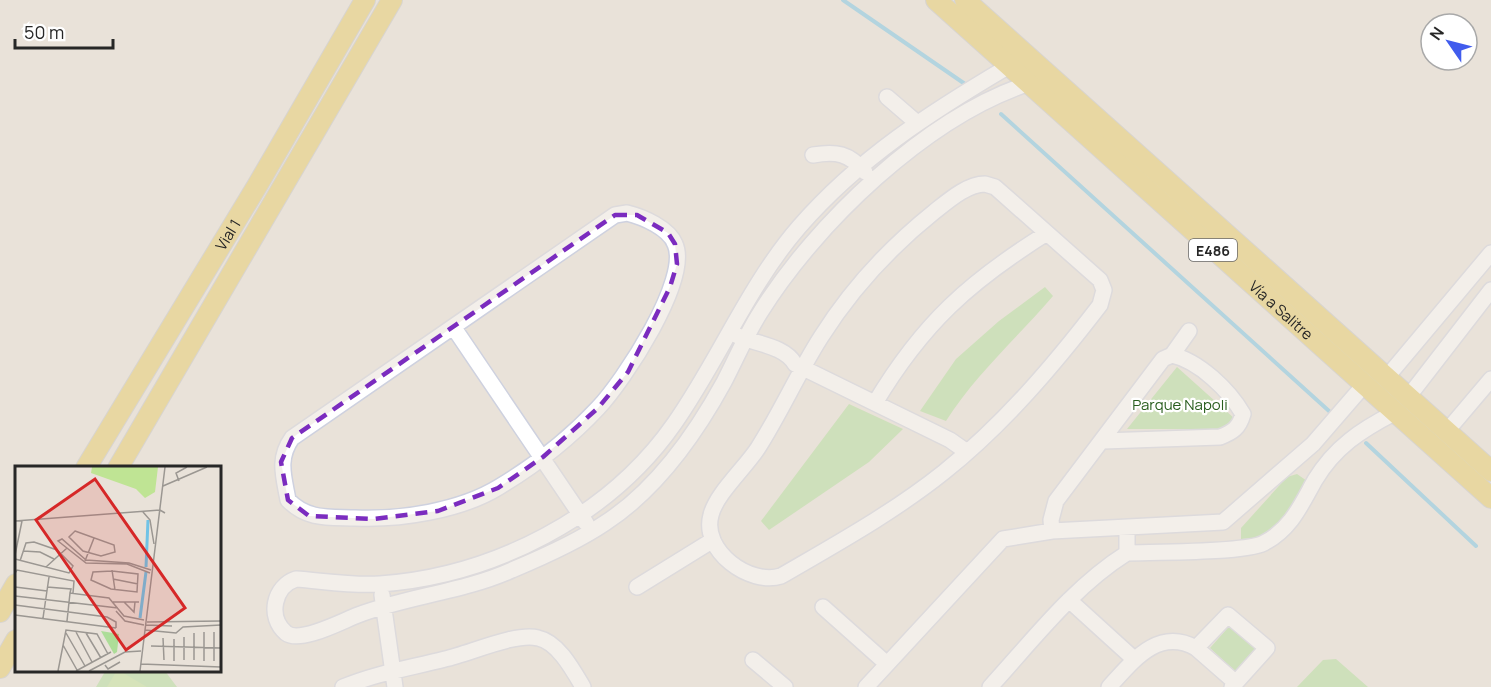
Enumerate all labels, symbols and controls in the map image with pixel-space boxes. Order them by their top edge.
scale bar [15,12,112,50]
north arrow [1419,12,1479,72]
text: 50 m [24,20,64,44]
text: N [1424,22,1449,44]
street label: Vial 1 [210,215,245,254]
road number: E486 [1189,239,1237,261]
street label: Vía a Salitre [1245,275,1318,344]
park label: Parque Napoli [1132,394,1228,415]
inset map [15,466,220,672]

